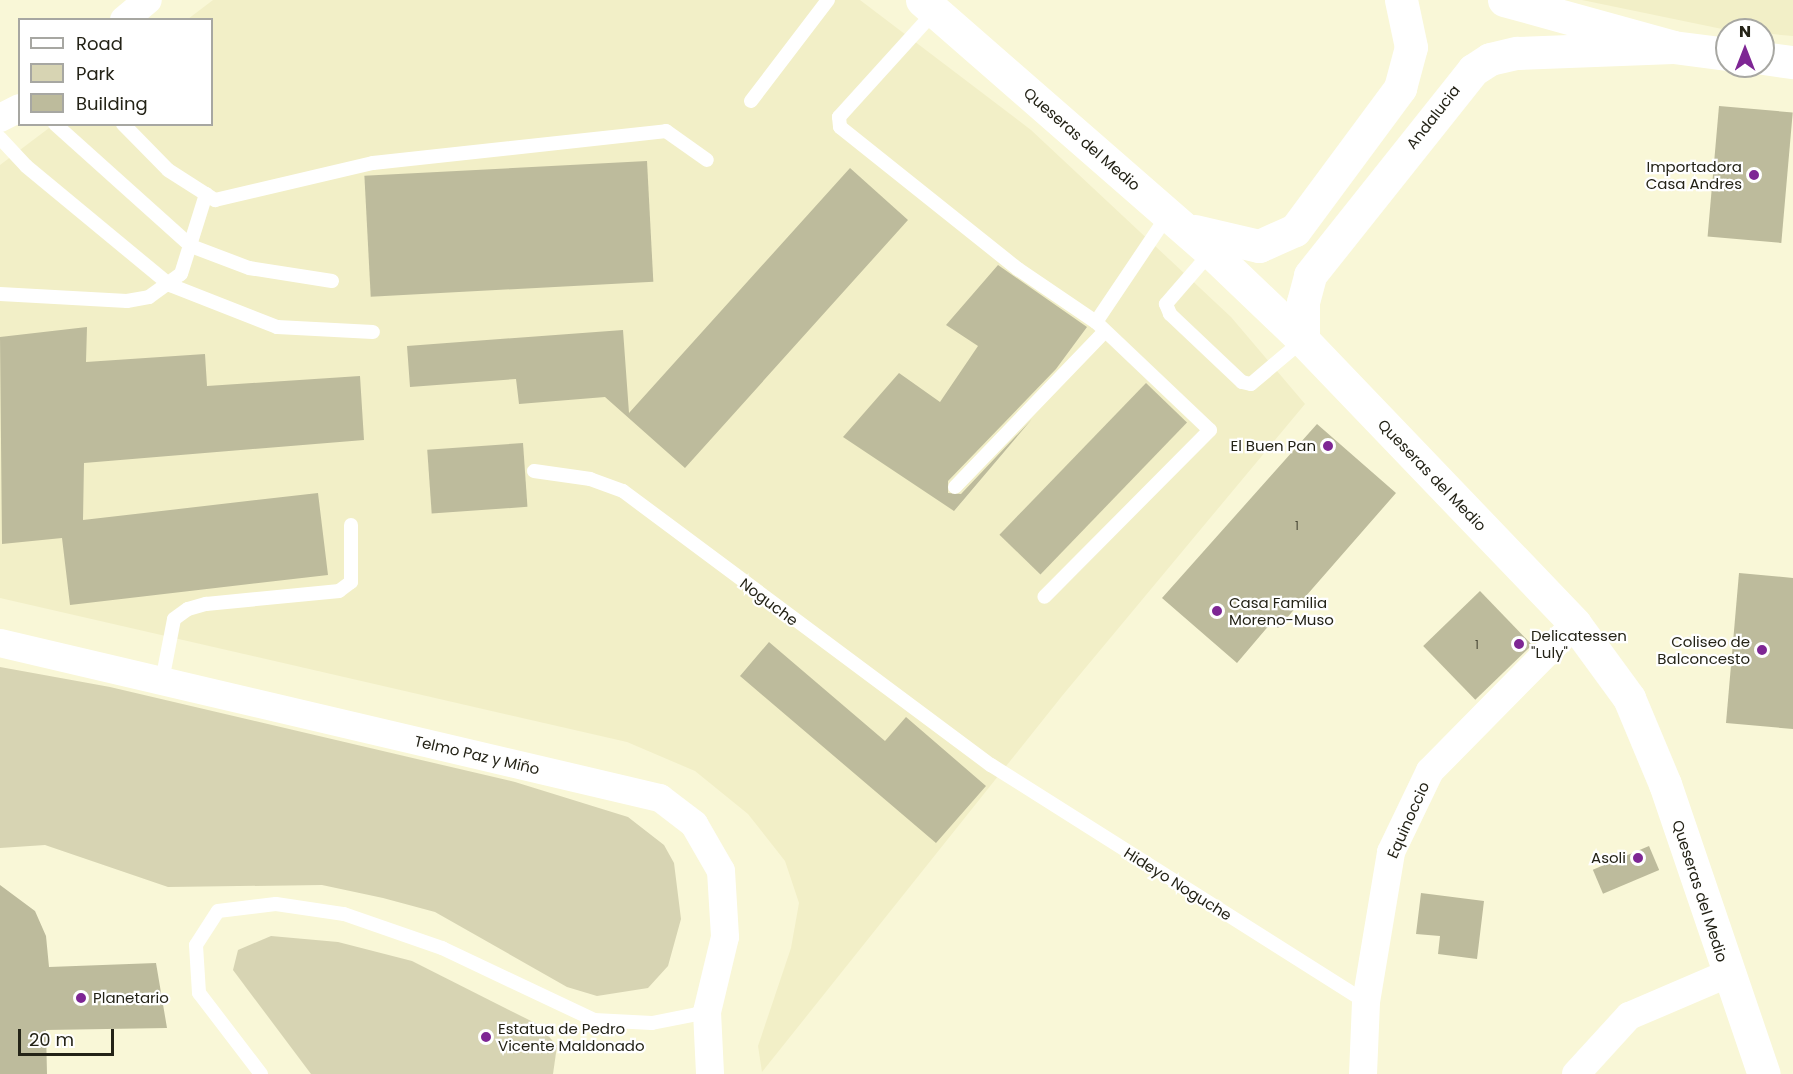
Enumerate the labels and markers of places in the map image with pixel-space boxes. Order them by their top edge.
place label: Importadora Casa Andres [1646,157,1742,192]
marker: Importadora Casa Andres [1747,168,1761,182]
place label: El Buen Pan [1230,437,1316,455]
marker: El Buen Pan [1321,439,1335,453]
place label: Casa Familia Moreno-Muso [1229,593,1334,628]
marker: Casa Familia Moreno-Muso [1210,604,1224,618]
place label: Delicatessen "Luly" [1531,626,1627,661]
place label: Coliseo de Balconcesto [1657,632,1750,667]
marker: Delicatessen "Luly" [1512,637,1526,651]
marker: Coliseo de Balconcesto [1755,643,1769,657]
place label: Asoli [1591,849,1626,867]
marker: Asoli [1631,851,1645,865]
place label: Planetario [93,989,169,1007]
marker: Planetario [74,991,88,1005]
place label: Estatua de Pedro Vicente Maldonado [498,1019,645,1054]
marker: Estatua de Pedro Vicente Maldonado [479,1030,493,1044]

